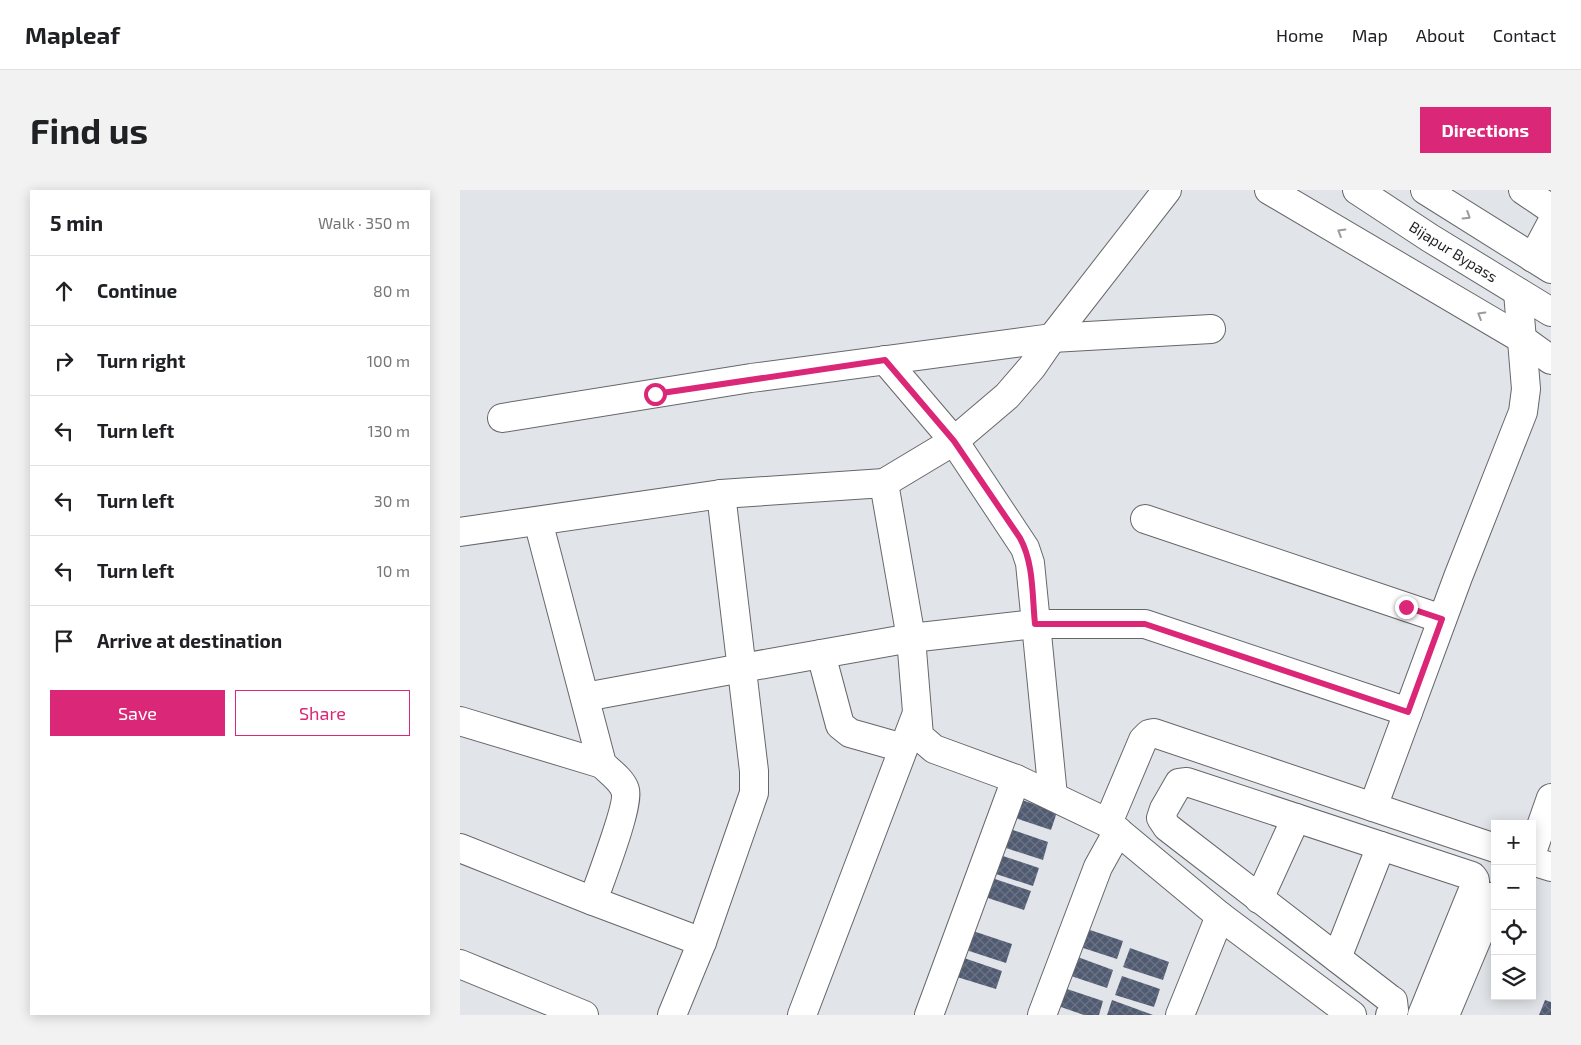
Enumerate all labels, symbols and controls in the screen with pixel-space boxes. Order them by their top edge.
text: Mapleaf [25,20,120,49]
text: Home [1276,24,1324,46]
text: Map [1352,24,1388,46]
text: About [1416,24,1465,46]
text: Contact [1493,24,1556,46]
button: Directions [1420,107,1551,153]
text: Find us [30,109,148,151]
text: 5 min [50,210,103,235]
one-way arrow [1461,210,1470,219]
text: Walk · 350 m [318,213,410,232]
street label: Bijapur Bypass [1406,217,1501,286]
one-way arrow [1337,229,1346,239]
icon: ahead [50,277,78,305]
text: Continue [97,279,177,302]
text: 80 m [373,281,410,300]
one-way arrow [1477,311,1486,321]
icon: right [50,347,78,375]
text: Turn right [97,349,185,372]
text: 100 m [367,351,410,370]
route start [644,383,667,406]
icon: left [50,417,78,445]
text: Turn left [97,419,174,442]
text: 130 m [368,421,410,440]
icon: left [50,487,78,515]
text: Turn left [97,489,174,512]
text: 30 m [374,491,410,510]
icon: left [50,557,78,585]
text: Turn left [97,559,174,582]
text: 10 m [376,561,410,580]
route end [1395,596,1418,619]
icon: arrive [50,627,78,655]
text: Arrive at destination [97,629,282,652]
button: Save [50,690,225,736]
button: Share [235,690,410,736]
map controls [1491,820,1536,1000]
button: + [1491,820,1536,865]
button: − [1491,865,1536,910]
button: locate [1491,910,1536,955]
button: layers [1491,955,1536,1000]

